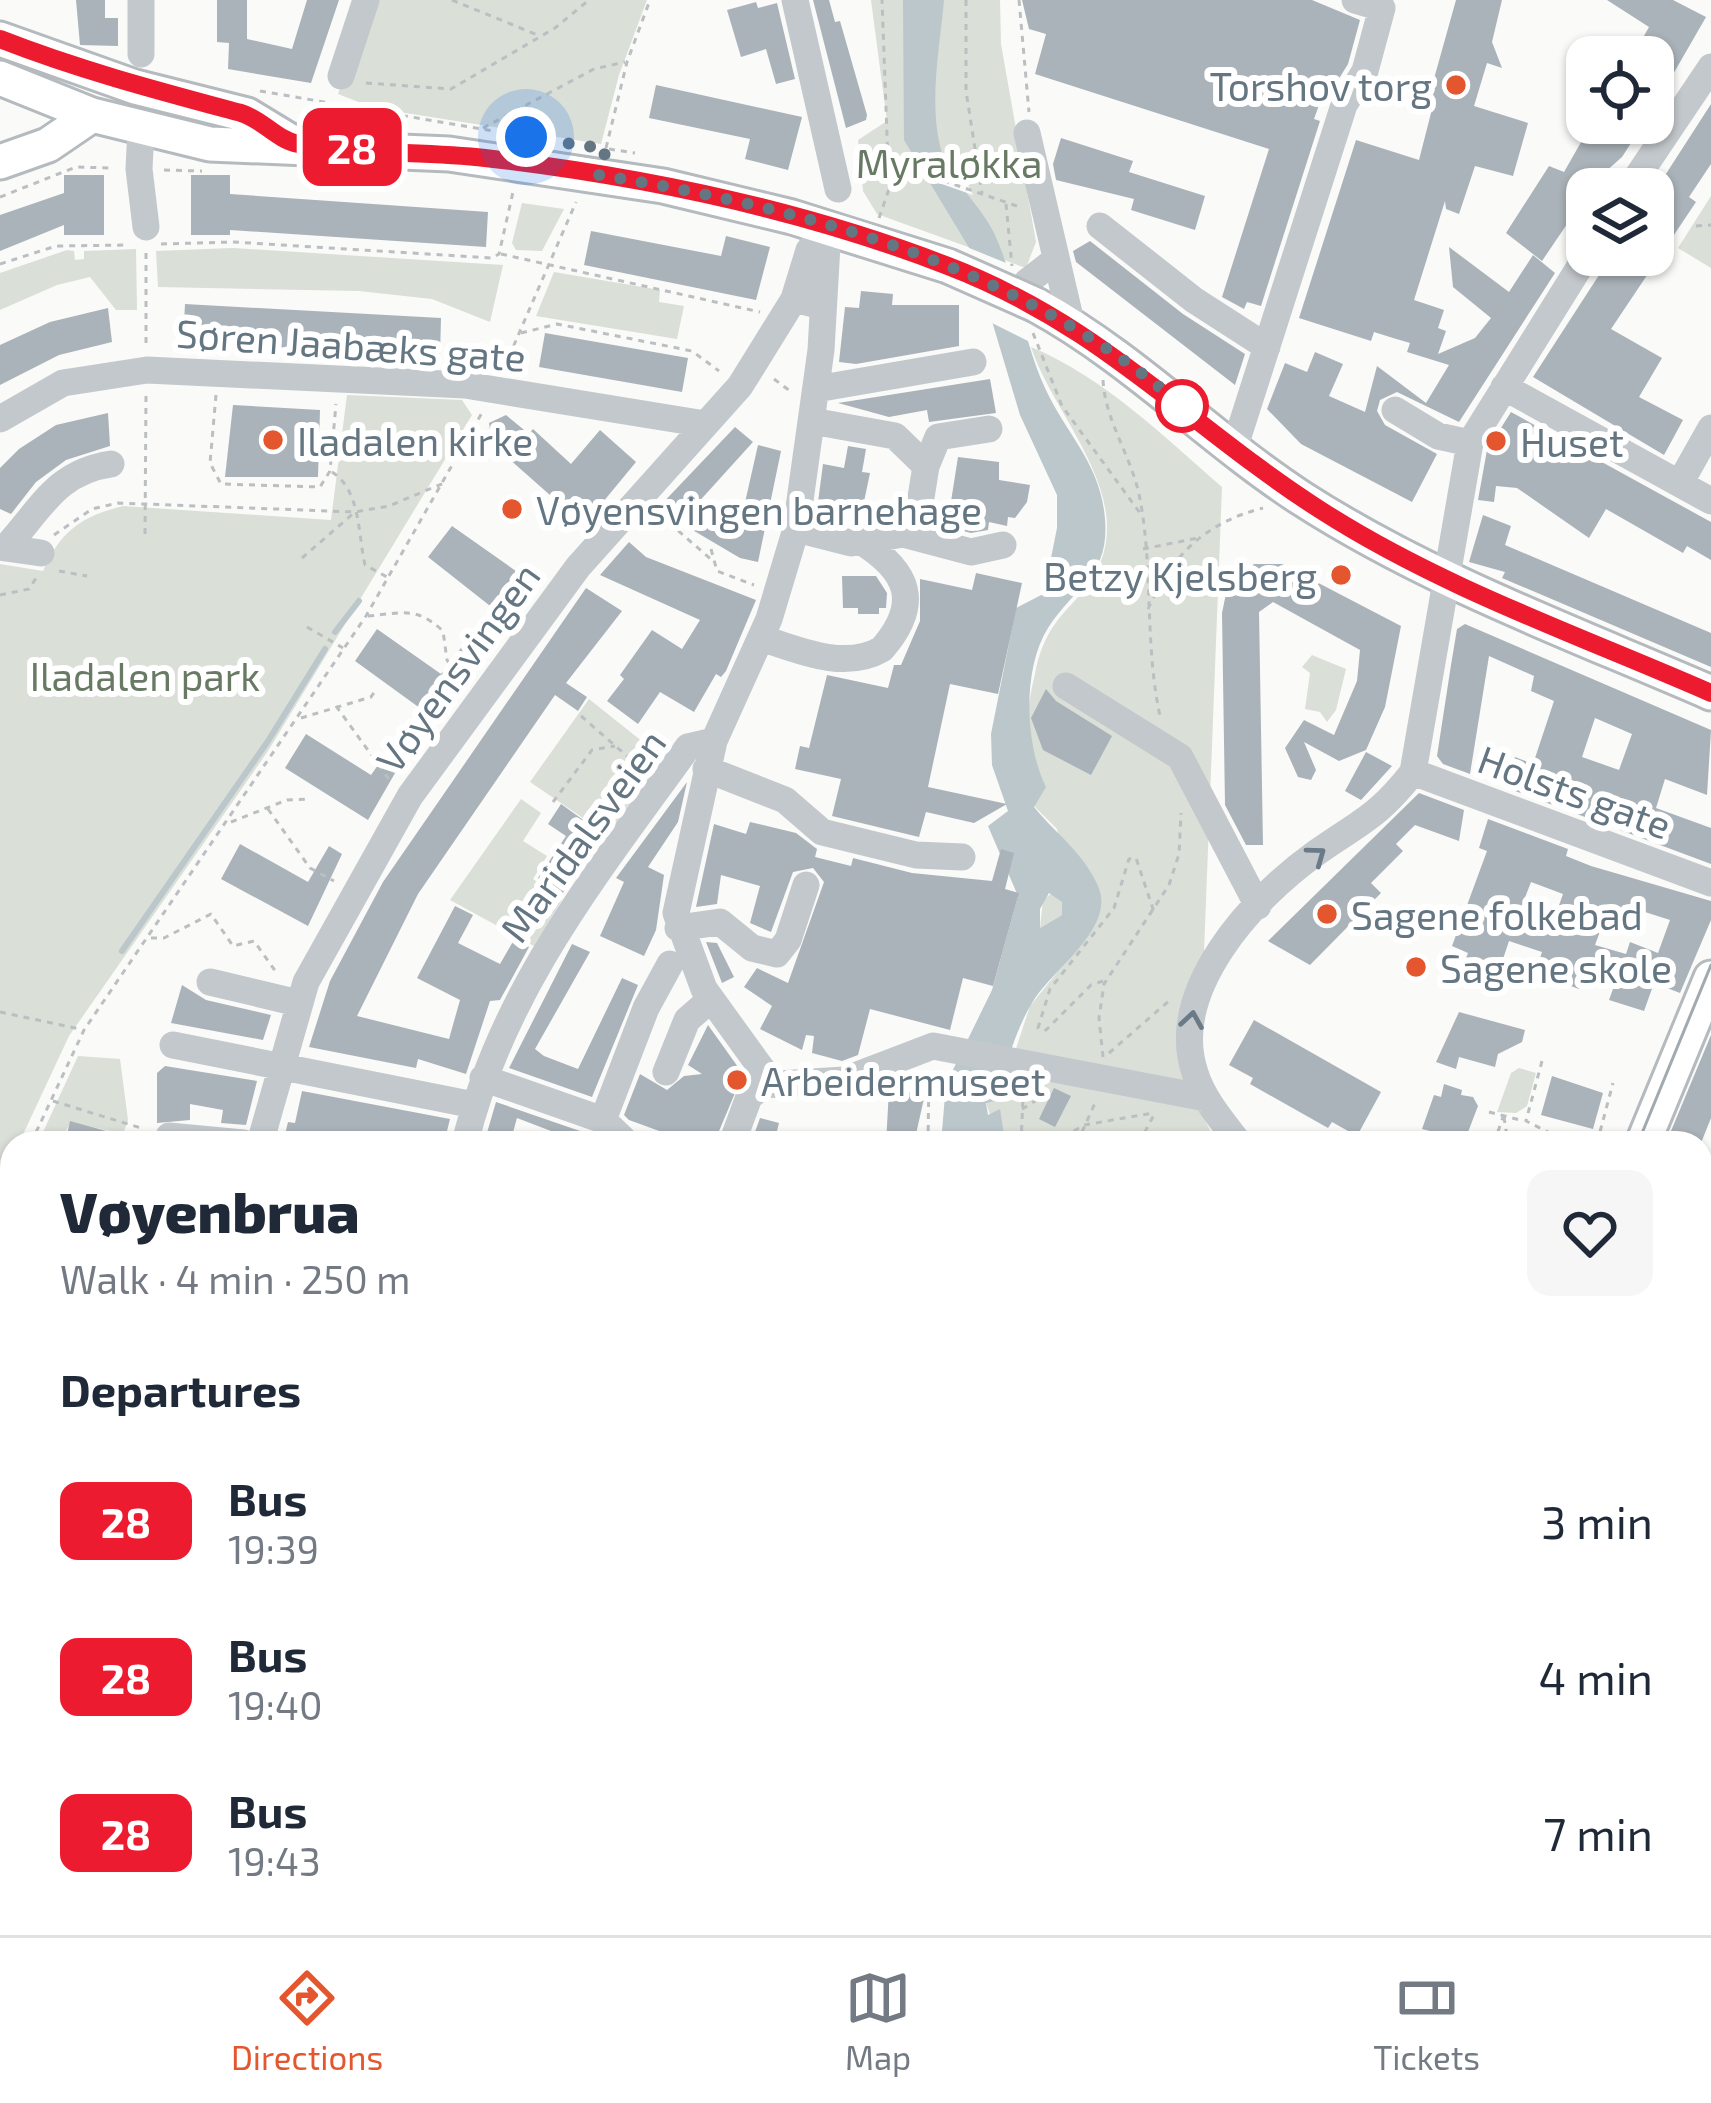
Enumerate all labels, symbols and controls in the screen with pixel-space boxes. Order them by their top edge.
map controls [1566,36,1674,276]
button: locate [1566,36,1674,144]
place label: Torshov torg [1209,62,1432,109]
marker: Torshov torg [1443,72,1469,98]
your location [496,107,556,167]
line badge: 28 [298,108,406,186]
text: 28 [327,122,377,172]
park label: Myraløkka [856,139,1042,186]
button: layers [1566,168,1674,276]
street label: Søren Jaabæks gate [175,308,527,380]
unlabelled marker [1157,381,1207,431]
place label: Iladalen kirke [297,417,533,464]
place label: Huset [1520,418,1624,465]
marker: Iladalen kirke [260,427,286,453]
marker: Huset [1483,428,1509,454]
place label: Vøyensvingen barnehage [536,486,982,533]
marker: Vøyensvingen barnehage [499,496,525,522]
place label: Betzy Kjelsberg [1043,552,1317,599]
street label: Vøyensvingen [365,553,549,781]
marker: Betzy Kjelsberg [1328,562,1354,588]
park label: Iladalen park [30,652,260,699]
street label: Maridalsveien [489,720,675,950]
street label: Holsts gate [1472,734,1678,848]
one-way arrow [1304,847,1325,869]
place label: Sagene folkebad [1351,891,1643,938]
marker: Sagene folkebad [1314,901,1340,927]
place label: Sagene skole [1440,944,1672,991]
marker: Sagene skole [1403,954,1429,980]
one-way arrow [1179,1010,1204,1030]
place label: Arbeidermuseet [761,1057,1046,1104]
marker: Arbeidermuseet [724,1067,750,1093]
button: heart [1527,1170,1653,1296]
text: Vøyenbrua [60,1176,360,1244]
text: Walk · 4 min · 250 m [60,1255,411,1302]
text: Departures [60,1362,301,1416]
text: Bus [228,1471,307,1525]
text: 3 min [1541,1494,1653,1548]
text: 28 [101,1496,151,1546]
text: 19:39 [228,1525,319,1572]
text: Bus [228,1627,307,1681]
text: 4 min [1539,1650,1653,1704]
text: 28 [101,1652,151,1702]
text: 19:40 [228,1681,323,1728]
text: Bus [228,1783,307,1837]
text: 7 min [1543,1806,1653,1860]
text: 28 [101,1808,151,1858]
text: 19:43 [228,1837,321,1884]
tab: Directions [231,1965,383,2077]
tab: Map [845,1965,911,2077]
tab: Tickets [1373,1965,1480,2077]

